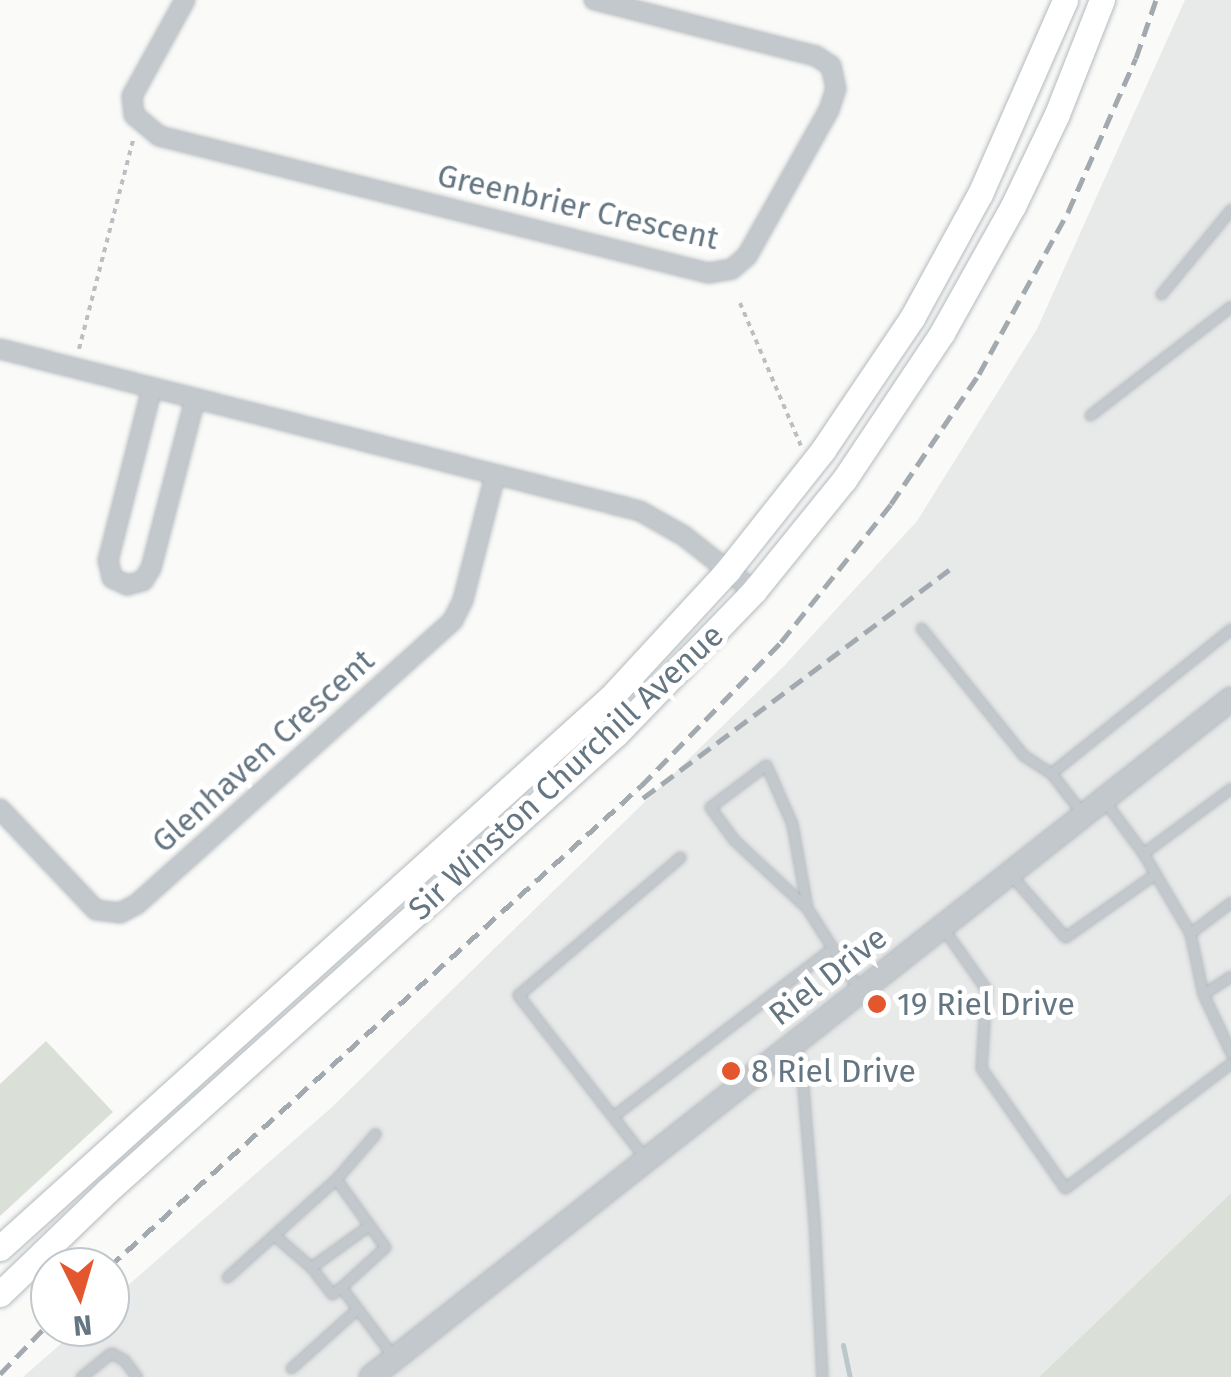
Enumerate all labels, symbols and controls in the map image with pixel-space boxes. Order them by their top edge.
street label: Greenbrier Crescent [434,156,722,258]
street label: Sir Winston Churchill Avenue [401,616,731,928]
street label: Glenhaven Crescent [144,641,382,861]
street label: Riel Drive [762,918,894,1034]
place label: 19 Riel Drive [897,985,1075,1023]
marker: 19 Riel Drive [866,993,888,1015]
place label: 8 Riel Drive [751,1052,916,1090]
marker: 8 Riel Drive [720,1060,742,1082]
north arrow [30,1247,130,1347]
text: N [72,1308,93,1343]

